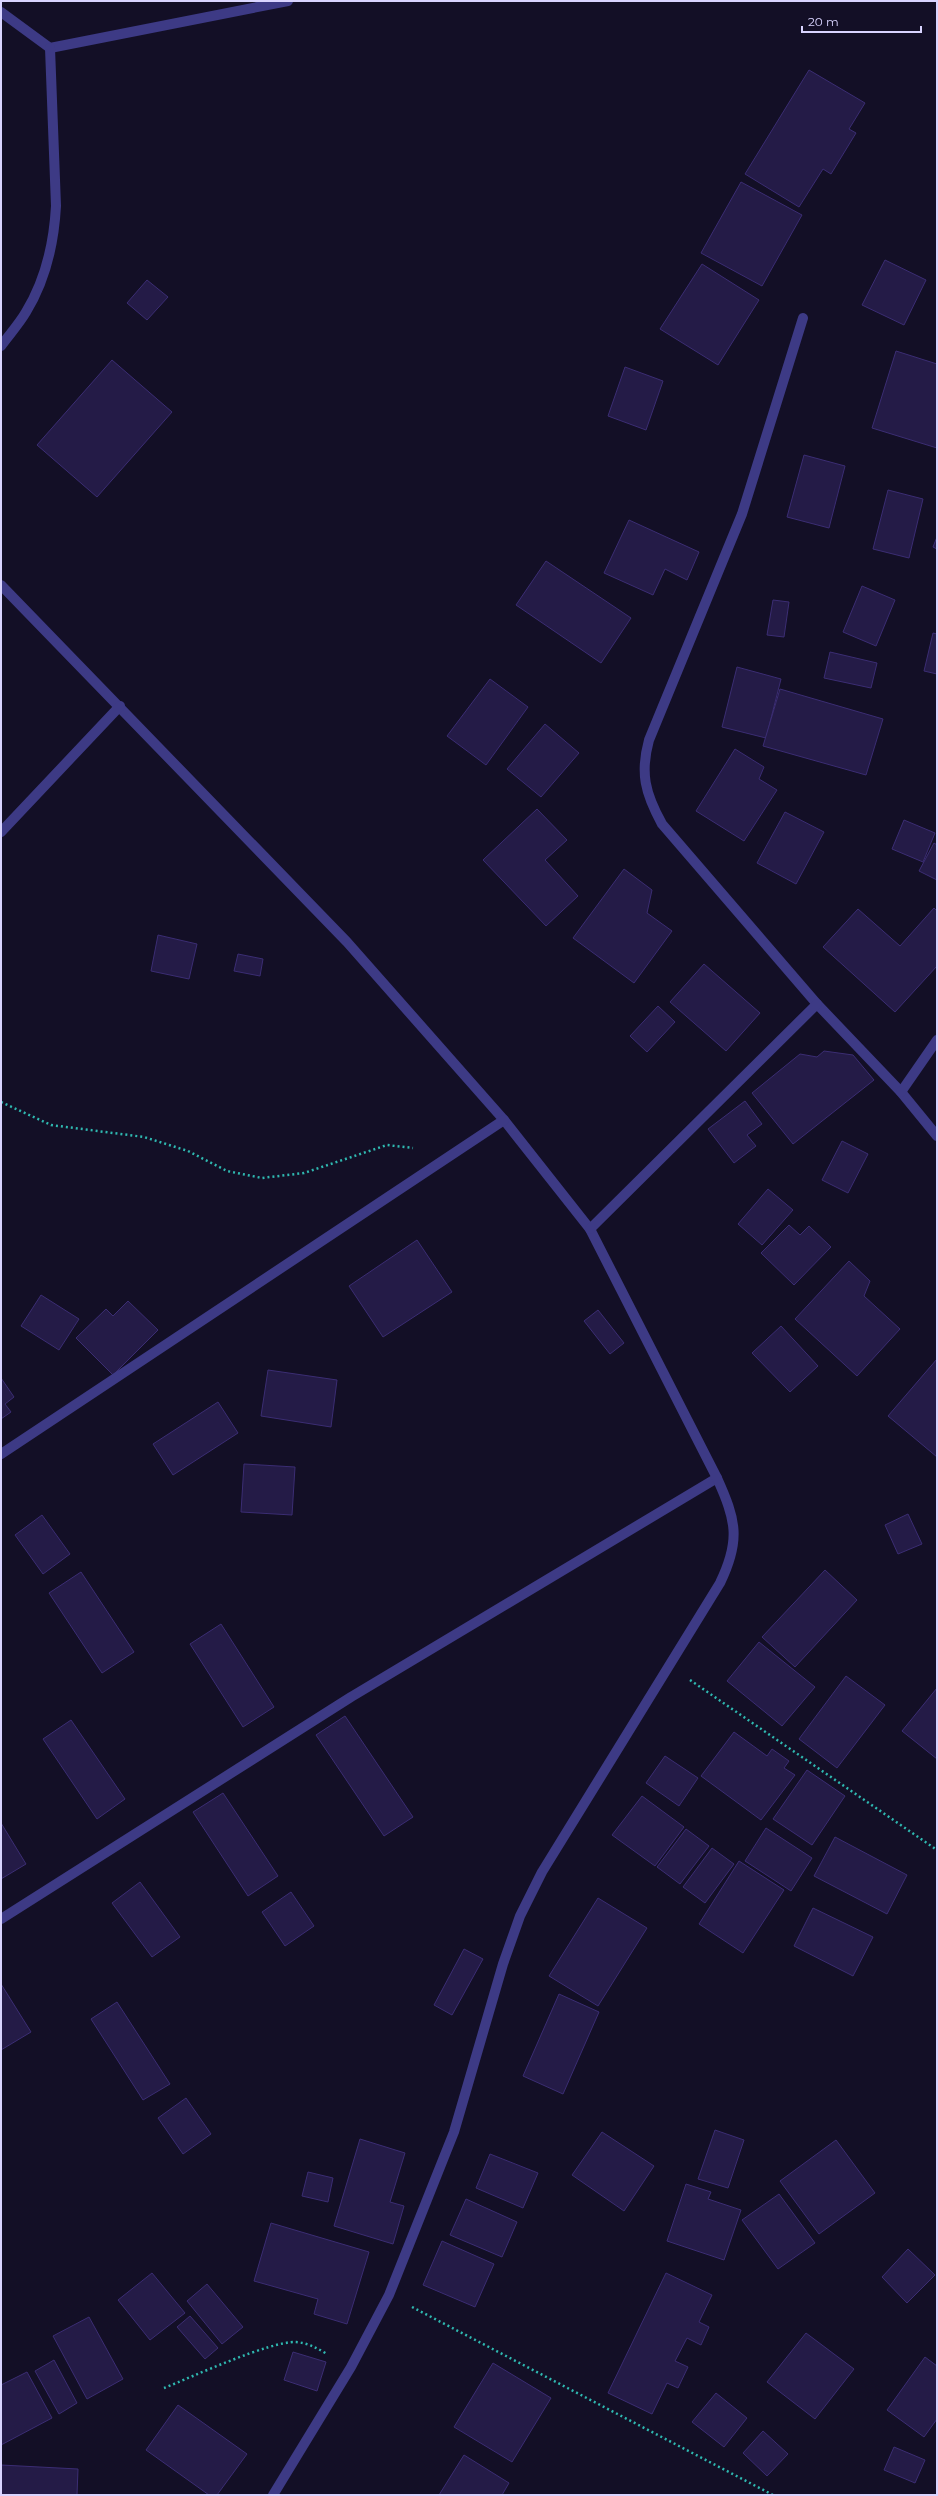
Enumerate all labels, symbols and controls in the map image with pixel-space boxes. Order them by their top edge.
scale bar [802,8,921,34]
text: 20 m [808,14,839,29]

